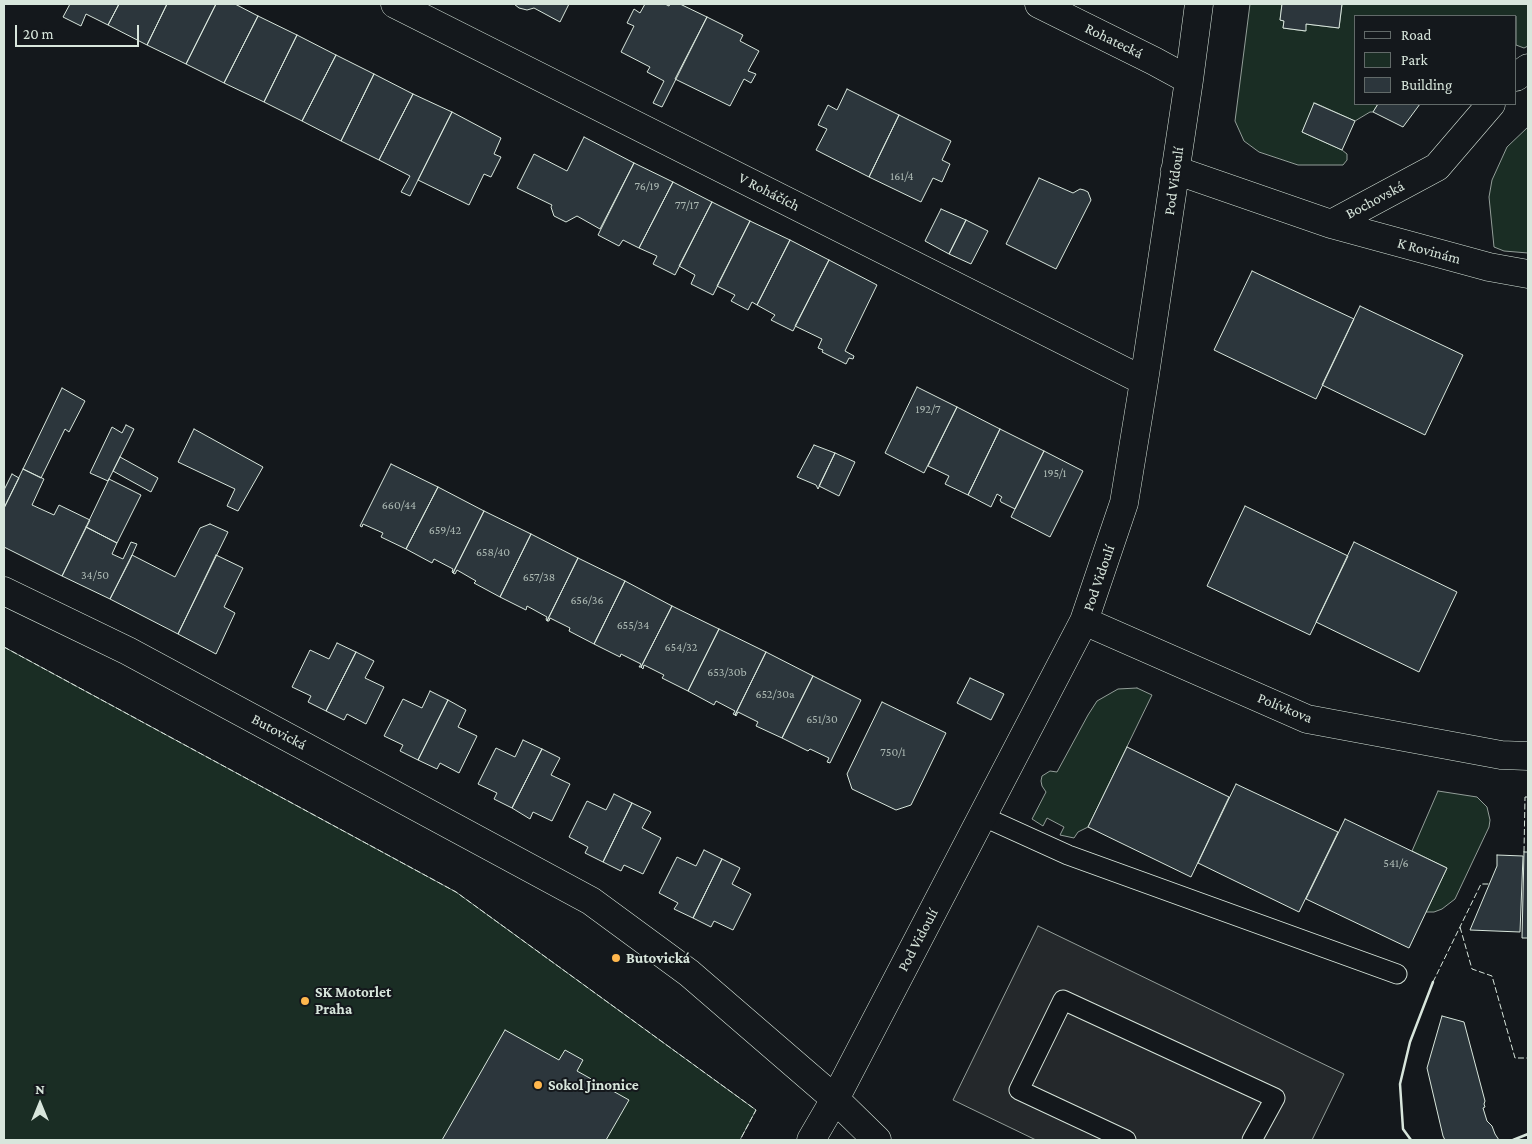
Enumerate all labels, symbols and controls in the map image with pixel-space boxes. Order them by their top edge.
scale bar [18,15,141,47]
legend [1354,15,1517,105]
street label: Rohatecká [1082,19,1146,63]
text: 20 m [23,26,54,42]
text: Road [1401,27,1431,43]
text: Park [1401,52,1428,68]
text: Building [1401,77,1452,93]
street label: Pod Vidoulí [1160,146,1188,216]
street label: V Roháčích [735,169,803,215]
house number: 161/4 [890,169,914,183]
street label: Bochovská [1343,177,1407,223]
house number: 76/19 [634,179,660,193]
house number: 77/17 [675,198,699,212]
street label: K Rovinám [1395,234,1463,268]
house number: 192/7 [915,402,941,416]
house number: 195/1 [1043,466,1067,480]
house number: 660/44 [382,498,416,512]
house number: 659/42 [429,523,461,537]
street label: Pod Vidoulí [1079,543,1119,613]
house number: 658/40 [476,545,510,559]
house number: 34/50 [81,568,109,582]
house number: 657/38 [523,570,555,584]
house number: 656/36 [570,593,604,607]
house number: 655/34 [617,618,649,632]
house number: 654/32 [665,640,697,654]
house number: 653/30b [707,665,747,679]
house number: 652/30a [756,687,794,701]
street label: Polívkova [1255,689,1315,727]
street label: Butovická [249,710,309,754]
house number: 651/30 [806,712,838,726]
house number: 750/1 [880,745,906,759]
house number: 541/6 [1383,856,1409,870]
street label: Pod Vidoulí [894,905,942,975]
place label: Butovická [626,949,690,967]
marker: Butovická [610,952,622,964]
place label: SK Motorlet Praha [315,983,391,1018]
marker: SK Motorlet Praha [299,995,311,1007]
place label: Sokol Jinonice [548,1076,639,1094]
north arrow [15,1079,65,1129]
marker: Sokol Jinonice [532,1079,544,1091]
text: N [35,1081,45,1097]

